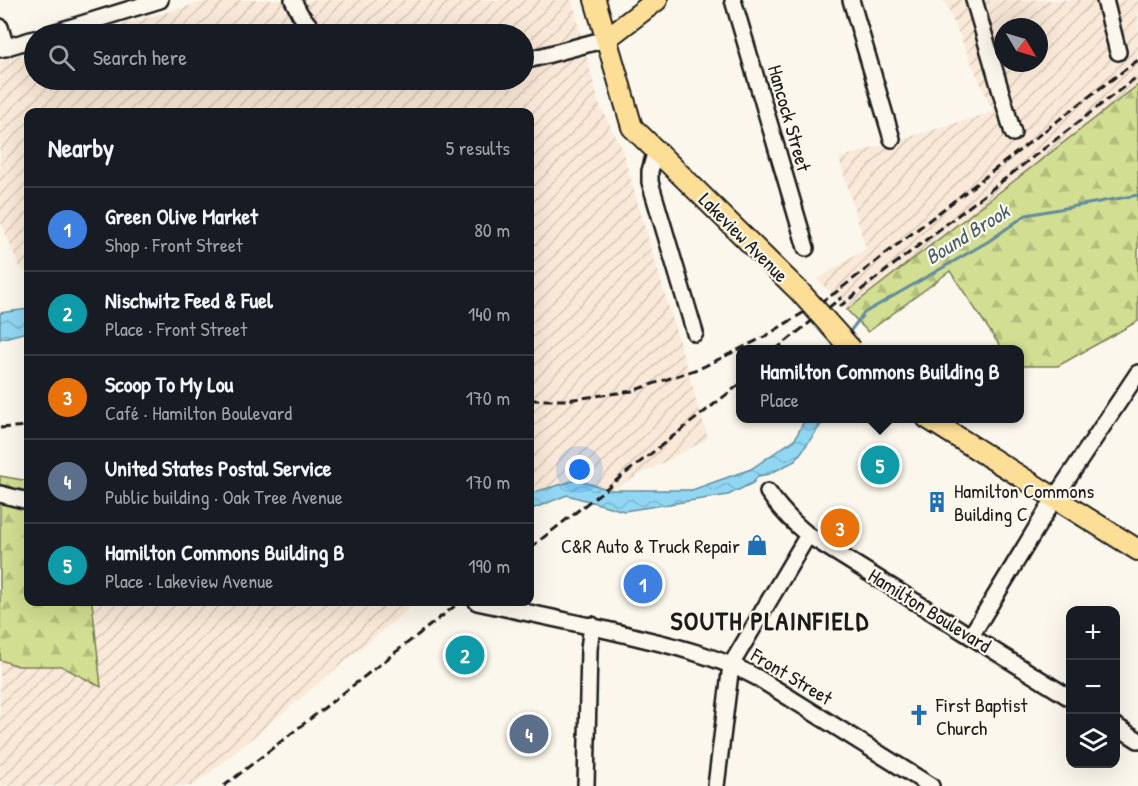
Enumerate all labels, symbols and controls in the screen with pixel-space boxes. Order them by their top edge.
north arrow [994,18,1048,72]
search box [24,24,534,90]
icon: search [45,41,78,74]
text: Search here [93,42,187,72]
street label: Hancock Street [762,62,818,175]
text: Nearby [48,130,114,165]
text: 5 results [446,134,510,161]
street label: Lakeview Avenue [693,186,795,288]
water label: Bound Brook [919,195,1017,271]
text: Green Olive Market [105,201,258,231]
text: 1 [64,216,71,243]
text: 80 m [474,216,510,243]
text: Shop · Front Street [105,231,243,258]
text: Nischwitz Feed & Fuel [105,285,273,315]
text: 2 [63,300,72,327]
text: 140 m [468,300,510,327]
text: Place · Front Street [105,315,247,342]
popup [736,345,1024,423]
text: Hamilton Commons Building B [760,356,1000,386]
text: Scoop To My Lou [105,369,233,399]
text: 3 [63,384,72,411]
text: 170 m [466,384,510,411]
text: Place [760,386,799,413]
text: Café · Hamilton Boulevard [105,399,292,426]
pin: 5 [860,442,900,488]
text: United States Postal Service [105,453,331,483]
your location [565,455,594,484]
text: 4 [64,468,71,495]
text: 170 m [466,468,510,495]
place label: Hamilton Commons Building C [954,477,1094,527]
text: Public building · Oak Tree Avenue [105,483,343,510]
building icon: Hamilton Commons Building C [925,490,949,514]
pin: 3 [820,506,860,550]
place label: C&R Auto & Truck Repair [561,532,740,559]
shop icon: C&R Auto & Truck Repair [745,533,769,557]
text: Hamilton Commons Building B [105,537,344,567]
text: 5 [63,552,72,579]
text: 190 m [468,552,510,579]
street label: Hamilton Boulevard [863,561,997,659]
pin: 1 [624,562,662,606]
text: Place · Lakeview Avenue [105,567,273,594]
district label: SOUTH PLAINFIELD [670,603,870,638]
map controls [1066,606,1120,768]
button: + [1066,606,1120,660]
pin: 2 [446,632,484,678]
street label: Front Street [745,641,839,711]
button: − [1066,660,1120,714]
place label: First Baptist Church [935,691,1028,741]
church icon: First Baptist Church [907,703,931,727]
pin: 4 [510,712,548,756]
button: layers [1066,714,1120,768]

